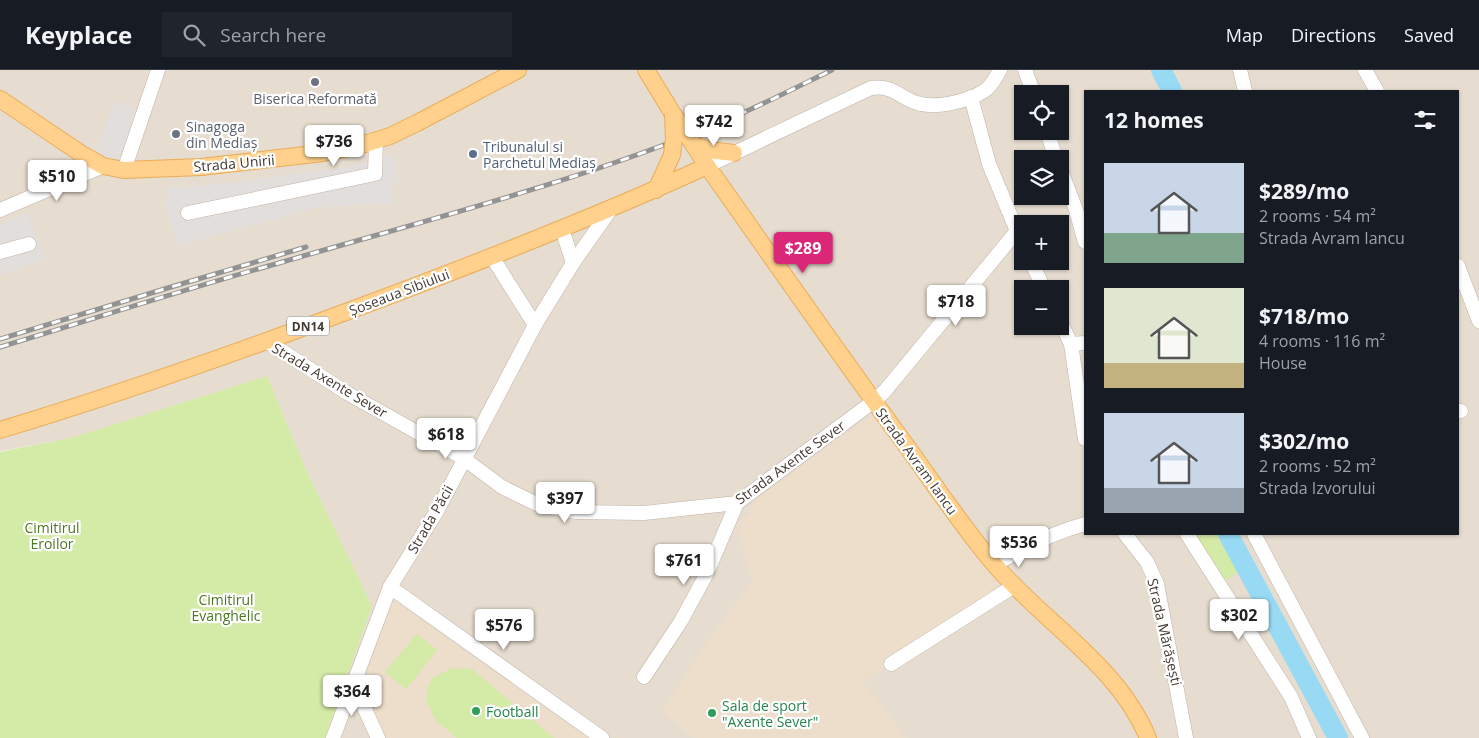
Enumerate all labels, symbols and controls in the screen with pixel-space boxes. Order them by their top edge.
search box [162,12,512,57]
text: Keyplace [25,18,132,51]
icon: search [180,21,208,49]
text: Search here [220,22,326,48]
text: Map [1226,23,1263,47]
text: Directions [1291,23,1376,47]
text: Saved [1404,23,1454,47]
marker: Biserica Reformată [309,76,321,88]
map controls [1014,85,1069,335]
button: locate [1014,85,1069,140]
place label: Biserica Reformată [253,89,377,108]
pin: $742 [684,104,744,147]
text: 12 homes [1104,106,1204,134]
icon: filters [1411,106,1439,134]
text: $742 [696,110,732,132]
place label: Sinagoga din Mediaș [186,117,258,152]
pin: $736 [304,124,364,167]
marker: Sinagoga din Mediaș [170,128,182,140]
text: $736 [316,130,352,152]
place label: Tribunalul si Parchetul Mediaș [483,137,596,172]
marker: Tribunalul si Parchetul Mediaș [467,148,479,160]
street label: Strada Unirii [193,150,275,176]
button: layers [1014,150,1069,205]
pin: $510 [27,160,87,202]
text: $510 [39,165,75,187]
text: $289/mo [1259,177,1349,205]
icon: home [1144,183,1204,243]
text: 2 rooms · 54 m² [1259,205,1376,227]
button: + [1014,215,1069,270]
text: Strada Avram Iancu [1259,227,1405,249]
pin: $289 [773,232,833,274]
text: $289 [785,237,821,259]
street label: Șoseaua Sibiului [346,264,452,320]
button: − [1014,280,1069,335]
pin: $718 [926,284,986,327]
text: $718 [938,290,974,312]
text: $718/mo [1259,302,1349,330]
icon: home [1144,308,1204,368]
road number: DN14 [287,317,329,336]
text: 4 rooms · 116 m² [1259,330,1385,352]
street label: Strada Axente Sever [269,338,391,422]
text: House [1259,352,1307,374]
street label: Strada Avram Iancu [872,404,962,518]
street label: Strada Axente Sever [731,416,849,508]
pin: $618 [416,418,476,460]
text: $618 [428,423,464,445]
text: $302/mo [1259,427,1349,455]
icon: home [1144,433,1204,493]
text: 2 rooms · 52 m² [1259,455,1376,477]
text: Strada Izvorului [1259,477,1376,499]
street label: Strada Păcii [403,481,457,557]
pin: $397 [535,482,595,524]
text: $397 [547,487,583,509]
park label: Cimitirul Eroilor [24,518,80,553]
pin: $536 [989,526,1049,568]
text: $536 [1001,531,1037,553]
pin: $761 [654,544,714,586]
text: $761 [666,549,702,571]
street label: Strada Mărășești [1143,576,1187,688]
park label: Cimitirul Evanghelic [192,590,261,625]
pin: $302 [1209,598,1269,641]
text: $302 [1221,604,1257,626]
pin: $576 [474,608,534,651]
text: $576 [486,614,522,636]
pin: $364 [322,674,382,717]
text: $364 [334,680,370,702]
place label: Sala de sport "Axente Sever" [722,696,818,731]
place label: Football [486,702,538,721]
marker: Football [470,705,482,717]
marker: Sala de sport "Axente Sever" [706,707,718,719]

